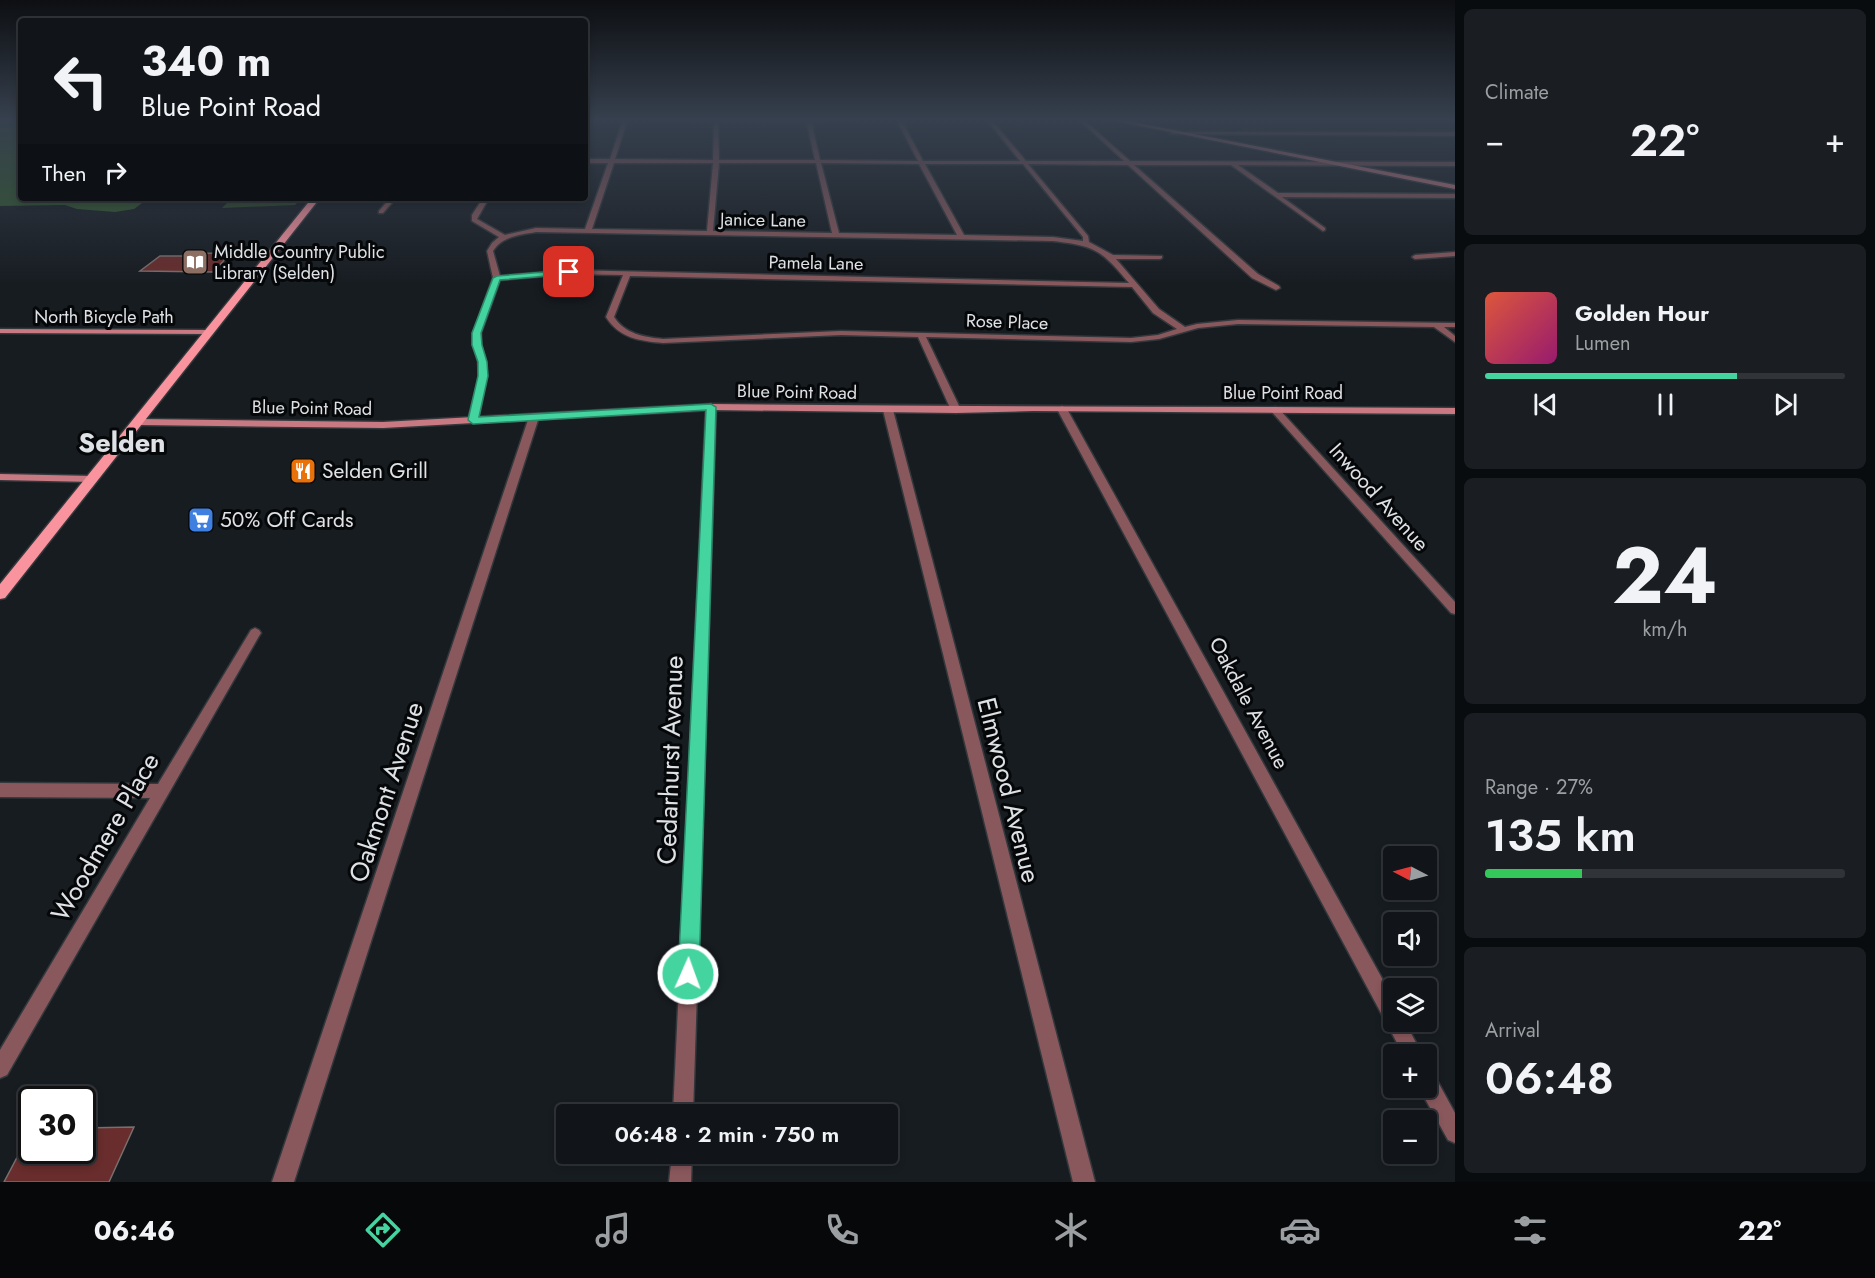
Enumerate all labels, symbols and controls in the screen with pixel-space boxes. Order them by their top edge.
text: 340 m [141,31,271,92]
icon: left [42,42,120,120]
text: Climate [1485,78,1549,107]
text: Blue Point Road [141,87,321,126]
text: 22° [1630,108,1699,173]
text: − [1485,117,1504,164]
text: + [1825,117,1845,164]
icon: right [99,156,132,189]
text: Then [42,157,87,189]
street label: Janice Lane [718,206,806,234]
place label: Middle Country Public Library (Selden) [214,239,385,286]
pin [543,246,594,297]
library icon: Middle Country Public Library (Selden) [180,247,210,277]
street label: Pamela Lane [768,249,864,277]
icon: arrive [552,255,585,288]
text: Golden Hour [1575,297,1709,329]
street label: North Bicycle Path [34,304,174,330]
street label: Rose Place [965,308,1049,336]
text: Lumen [1575,329,1631,358]
street label: Blue Point Road [737,378,857,406]
street label: Blue Point Road [1223,380,1343,406]
icon: previous [1529,388,1562,421]
icon: pause [1649,388,1682,421]
icon: next [1769,388,1802,421]
street label: Blue Point Road [252,394,372,422]
district label: Selden [78,423,166,462]
street label: Inwood Avenue [1322,436,1436,558]
restaurant icon: Selden Grill [288,456,318,486]
place label: Selden Grill [322,456,428,486]
supermarket icon: 50% Off Cards [186,505,216,535]
place label: 50% Off Cards [220,505,354,535]
text: 24 [1612,520,1718,632]
text: km/h [1642,615,1688,644]
street label: Oakdale Avenue [1202,632,1296,774]
street label: Cedarhurst Avenue [647,655,693,865]
street label: Elmwood Avenue [968,693,1050,887]
street label: Oakmont Avenue [339,697,433,887]
street label: Woodmere Place [41,746,169,928]
text: Range · 27% [1485,773,1593,802]
text: 135 km [1485,803,1636,868]
north arrow [1383,846,1437,900]
map controls [1383,846,1437,1164]
button: sound [1383,912,1437,966]
position arrow [656,942,720,1006]
button: layers [1383,978,1437,1032]
text: Arrival [1485,1016,1540,1045]
button: + [1383,1044,1437,1098]
text: 06:48 [1485,1046,1614,1111]
speed limit sign: 30 [18,1086,96,1164]
button: − [1383,1110,1437,1164]
text: 06:48 · 2 min · 750 m [615,1118,839,1150]
icon: directions [362,1209,404,1251]
icon: music [592,1209,634,1251]
icon: phone [821,1209,863,1251]
icon: climate [1050,1209,1092,1251]
icon: car [1279,1209,1321,1251]
icon: filters [1509,1209,1551,1251]
text: 06:46 [94,1211,175,1250]
text: 22° [1738,1211,1781,1250]

